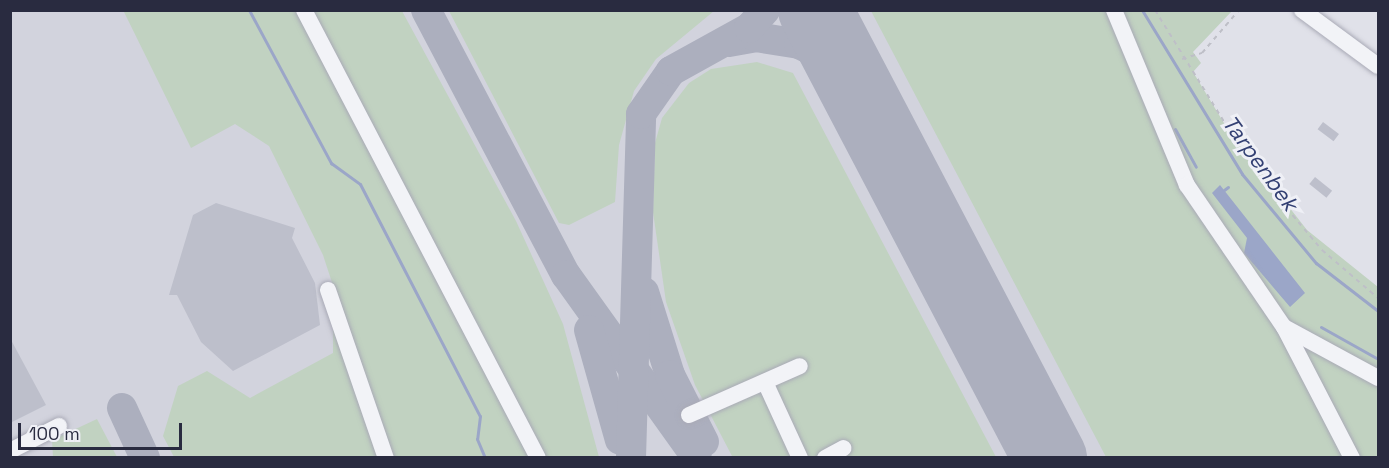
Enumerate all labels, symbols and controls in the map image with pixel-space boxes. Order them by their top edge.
water label: Tarpenbek [1217,110,1303,216]
scale bar [21,411,184,449]
text: 100 m [29,422,80,445]

